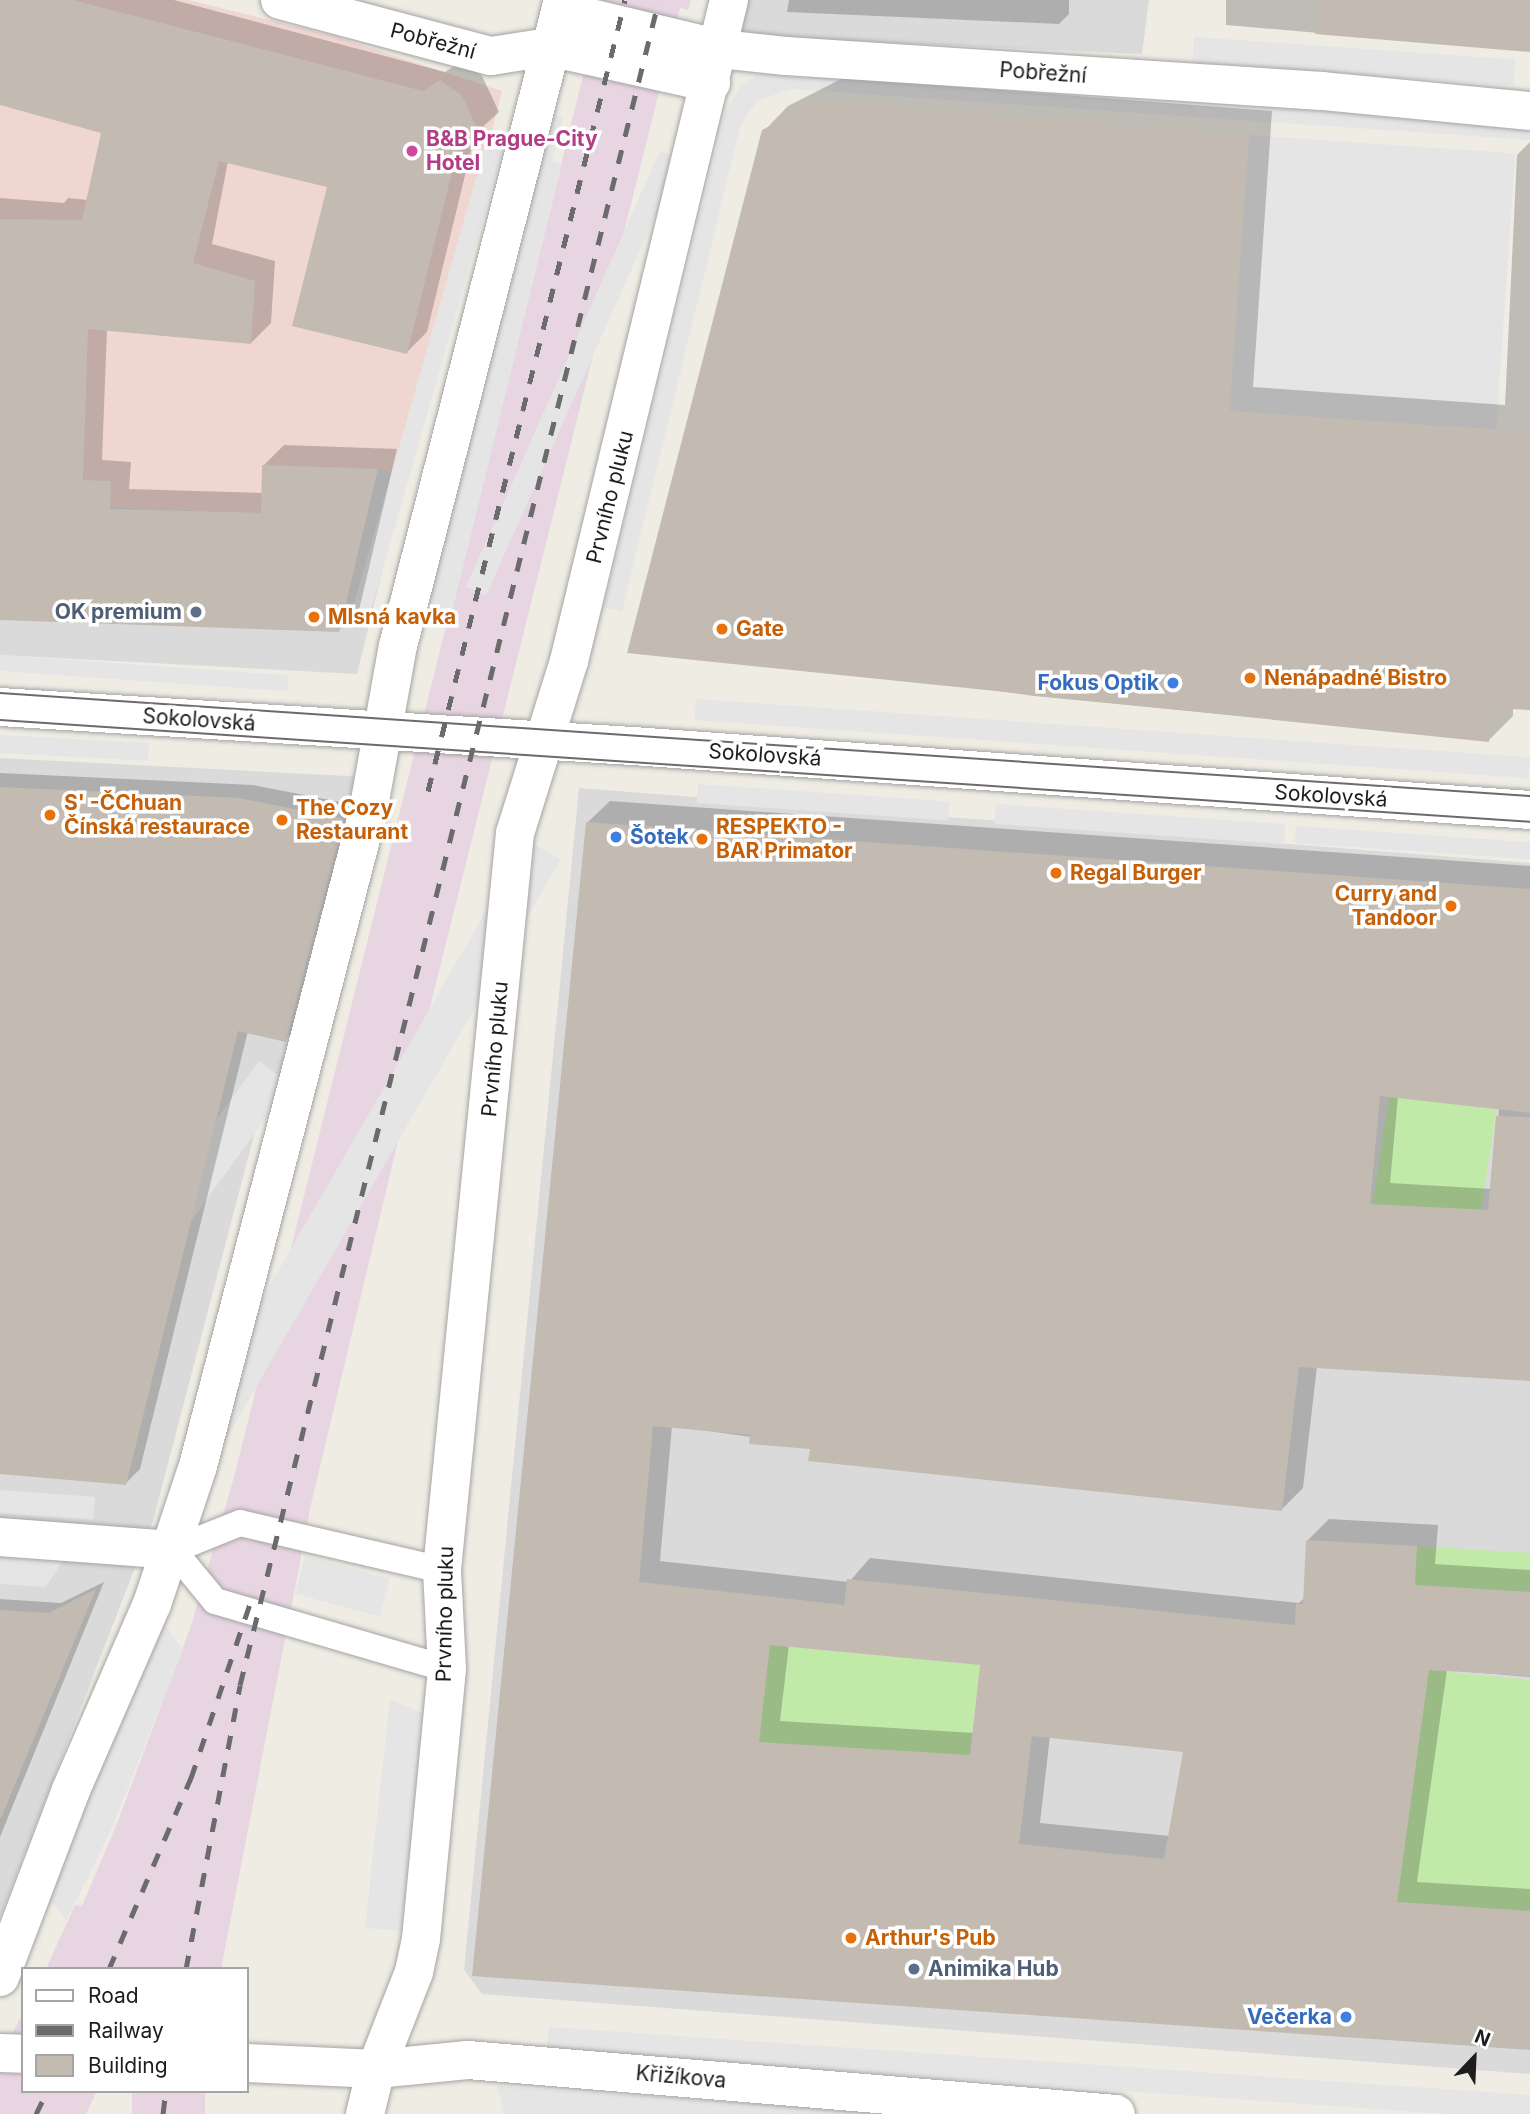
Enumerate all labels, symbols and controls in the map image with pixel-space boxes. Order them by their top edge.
street label: Pobřežní [388,18,478,64]
street label: Pobřežní [999,57,1087,89]
place label: B&B Prague-City Hotel [426,126,598,176]
marker: B&B Prague-City Hotel [404,143,420,159]
street label: Prvního pluku [581,428,639,566]
place label: OK premium [55,599,182,625]
marker: OK premium [188,604,204,620]
place label: Mlsná kavka [328,604,456,630]
marker: Mlsná kavka [306,609,322,625]
place label: Gate [736,616,784,642]
marker: Gate [714,621,730,637]
place label: Nenápadné Bistro [1264,665,1447,691]
place label: Fokus Optik [1037,670,1159,696]
marker: Nenápadné Bistro [1242,670,1258,686]
marker: Fokus Optik [1165,675,1181,691]
street label: Sokolovská [142,703,256,737]
street label: Sokolovská [708,738,822,772]
street label: Sokolovská [1274,779,1388,813]
place label: S' -ČChuan Čínská restaurace [64,790,250,840]
place label: The Cozy Restaurant [296,795,408,845]
marker: S' -ČChuan Čínská restaurace [42,807,58,823]
marker: The Cozy Restaurant [274,812,290,828]
place label: RESPEKTO - BAR Primator [716,814,853,864]
place label: Šotek [630,824,689,850]
marker: Šotek [608,829,624,845]
marker: RESPEKTO - BAR Primator [694,831,710,847]
place label: Regal Burger [1070,860,1202,886]
marker: Regal Burger [1048,865,1064,881]
place label: Curry and Tandoor [1335,881,1437,931]
marker: Curry and Tandoor [1443,898,1459,914]
street label: Prvního pluku [477,980,513,1118]
street label: Prvního pluku [431,1546,459,1682]
place label: Arthur's Pub [865,1925,996,1951]
marker: Arthur's Pub [843,1930,859,1946]
place label: Animika Hub [928,1956,1059,1982]
marker: Animika Hub [906,1961,922,1977]
legend [21,1967,248,2093]
text: Road [88,1983,139,2008]
place label: Večerka [1247,2004,1332,2030]
marker: Večerka [1338,2009,1354,2025]
text: Railway [88,2018,164,2043]
north arrow [1439,2023,1509,2093]
text: N [1471,2025,1494,2052]
text: Building [88,2053,168,2078]
street label: Křižíkova [635,2060,727,2094]

